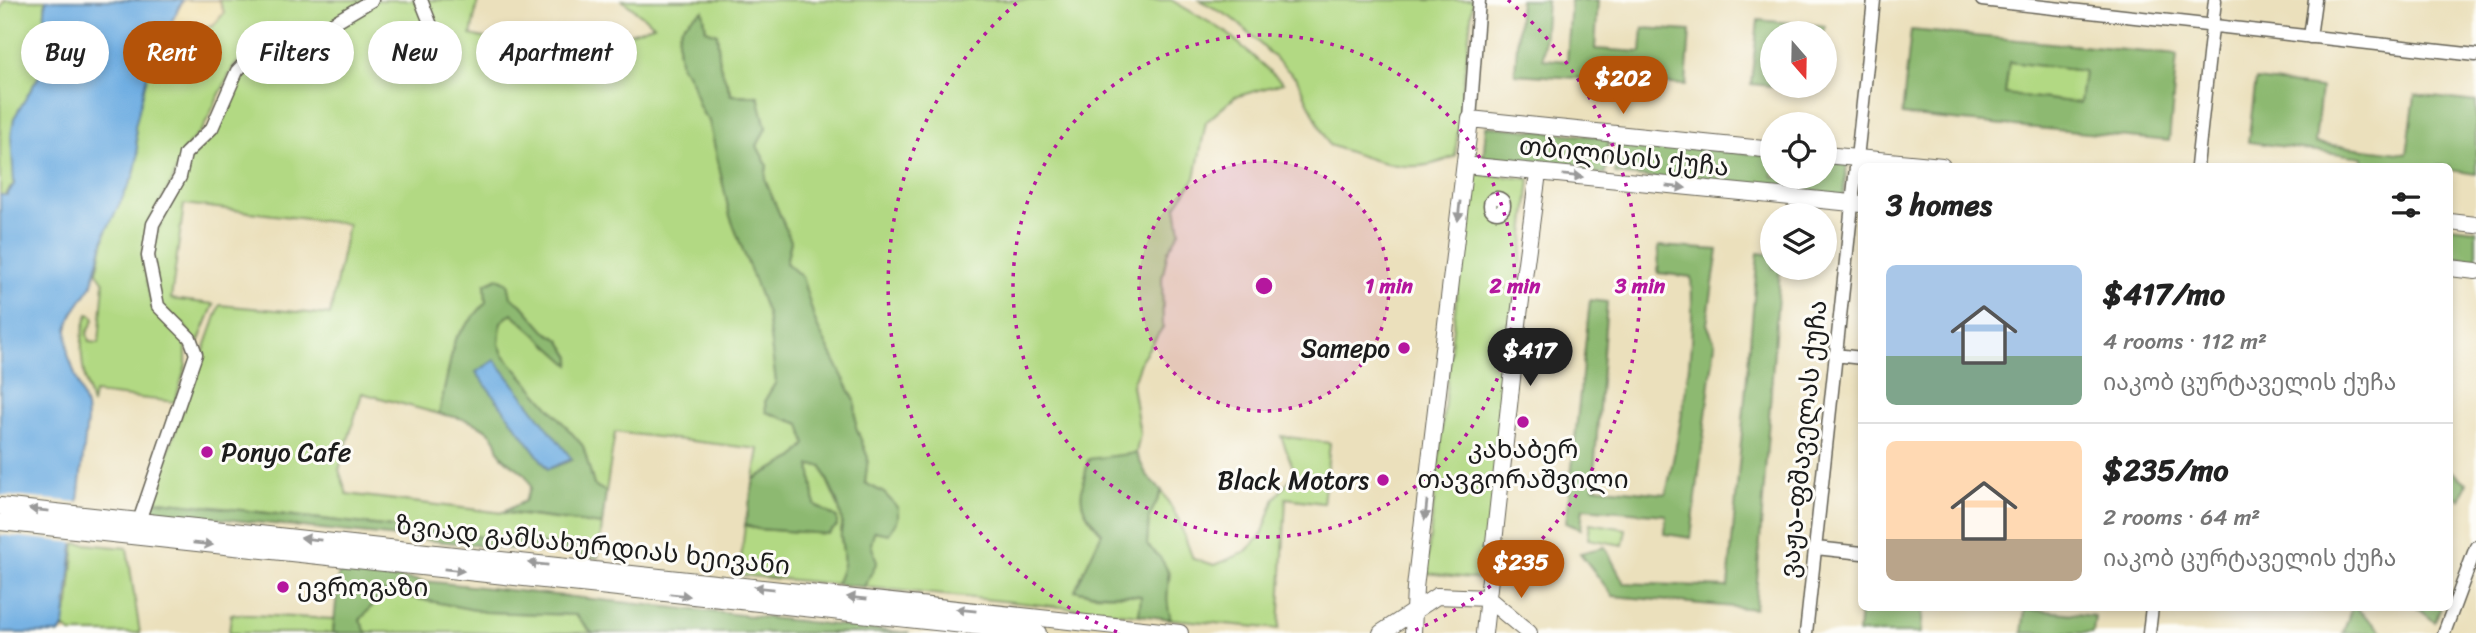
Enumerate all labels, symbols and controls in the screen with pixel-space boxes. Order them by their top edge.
chip: Buy [21,21,109,84]
chip: Rent [123,21,222,84]
chip: Filters [236,21,354,84]
chip: New [368,21,462,84]
chip: Apartment [476,21,637,84]
north arrow [1760,21,1838,98]
map controls [1760,21,1837,280]
pin: $202 [1582,57,1664,116]
text: $202 [1595,58,1651,99]
button: locate [1760,112,1837,189]
street label: თბილისის ქუჩა [1517,122,1731,190]
one-way arrow [1562,171,1584,182]
text: 3 homes [1886,178,1992,232]
one-way arrow [1665,181,1687,192]
icon: filters [2387,186,2425,224]
one-way arrow [1454,200,1465,222]
button: layers [1760,203,1837,280]
text: 1 min [1365,267,1414,305]
text: 2 min [1489,267,1541,305]
text: 3 min [1614,267,1666,305]
text: $417/mo [2103,267,2225,321]
centre of rings [1252,274,1276,298]
icon: home [1942,293,2026,377]
street label: ვაჟა-ფშაველას ქუჩა [1766,298,1840,580]
text: 4 rooms · 112 m² [2103,321,2267,362]
place label: Samepo [1301,325,1390,371]
pin: $417 [1489,328,1571,388]
text: $417 [1504,330,1556,371]
marker: Samepo [1396,340,1412,356]
text: იაკობ ცურტაველის ქუჩა [2103,362,2396,403]
marker: კახაბერ თავგორაშვილი [1515,414,1531,430]
place label: კახაბერ თავგორაშვილი [1417,426,1629,502]
place label: Ponyo Cafe [221,429,351,475]
text: $235/mo [2103,443,2228,497]
marker: Ponyo Cafe [199,444,215,460]
place label: Black Motors [1218,457,1369,503]
icon: home [1942,469,2026,553]
marker: Black Motors [1375,472,1391,488]
text: 2 rooms · 64 m² [2103,497,2260,538]
one-way arrow [1420,500,1431,522]
street label: ზვიად გამსახურდიას ხეივანი [394,501,792,589]
one-way arrow [28,505,50,516]
one-way arrow [300,534,322,545]
one-way arrow [192,538,214,549]
text: იაკობ ცურტაველის ქუჩა [2103,538,2396,579]
pin: $235 [1480,540,1562,600]
text: $235 [1493,542,1549,583]
one-way arrow [526,558,548,569]
place label: ევროგაზი [297,564,428,610]
one-way arrow [443,565,465,576]
marker: ევროგაზი [275,579,291,595]
one-way arrow [753,583,775,594]
one-way arrow [669,589,691,600]
one-way arrow [846,593,868,604]
one-way arrow [955,604,977,615]

